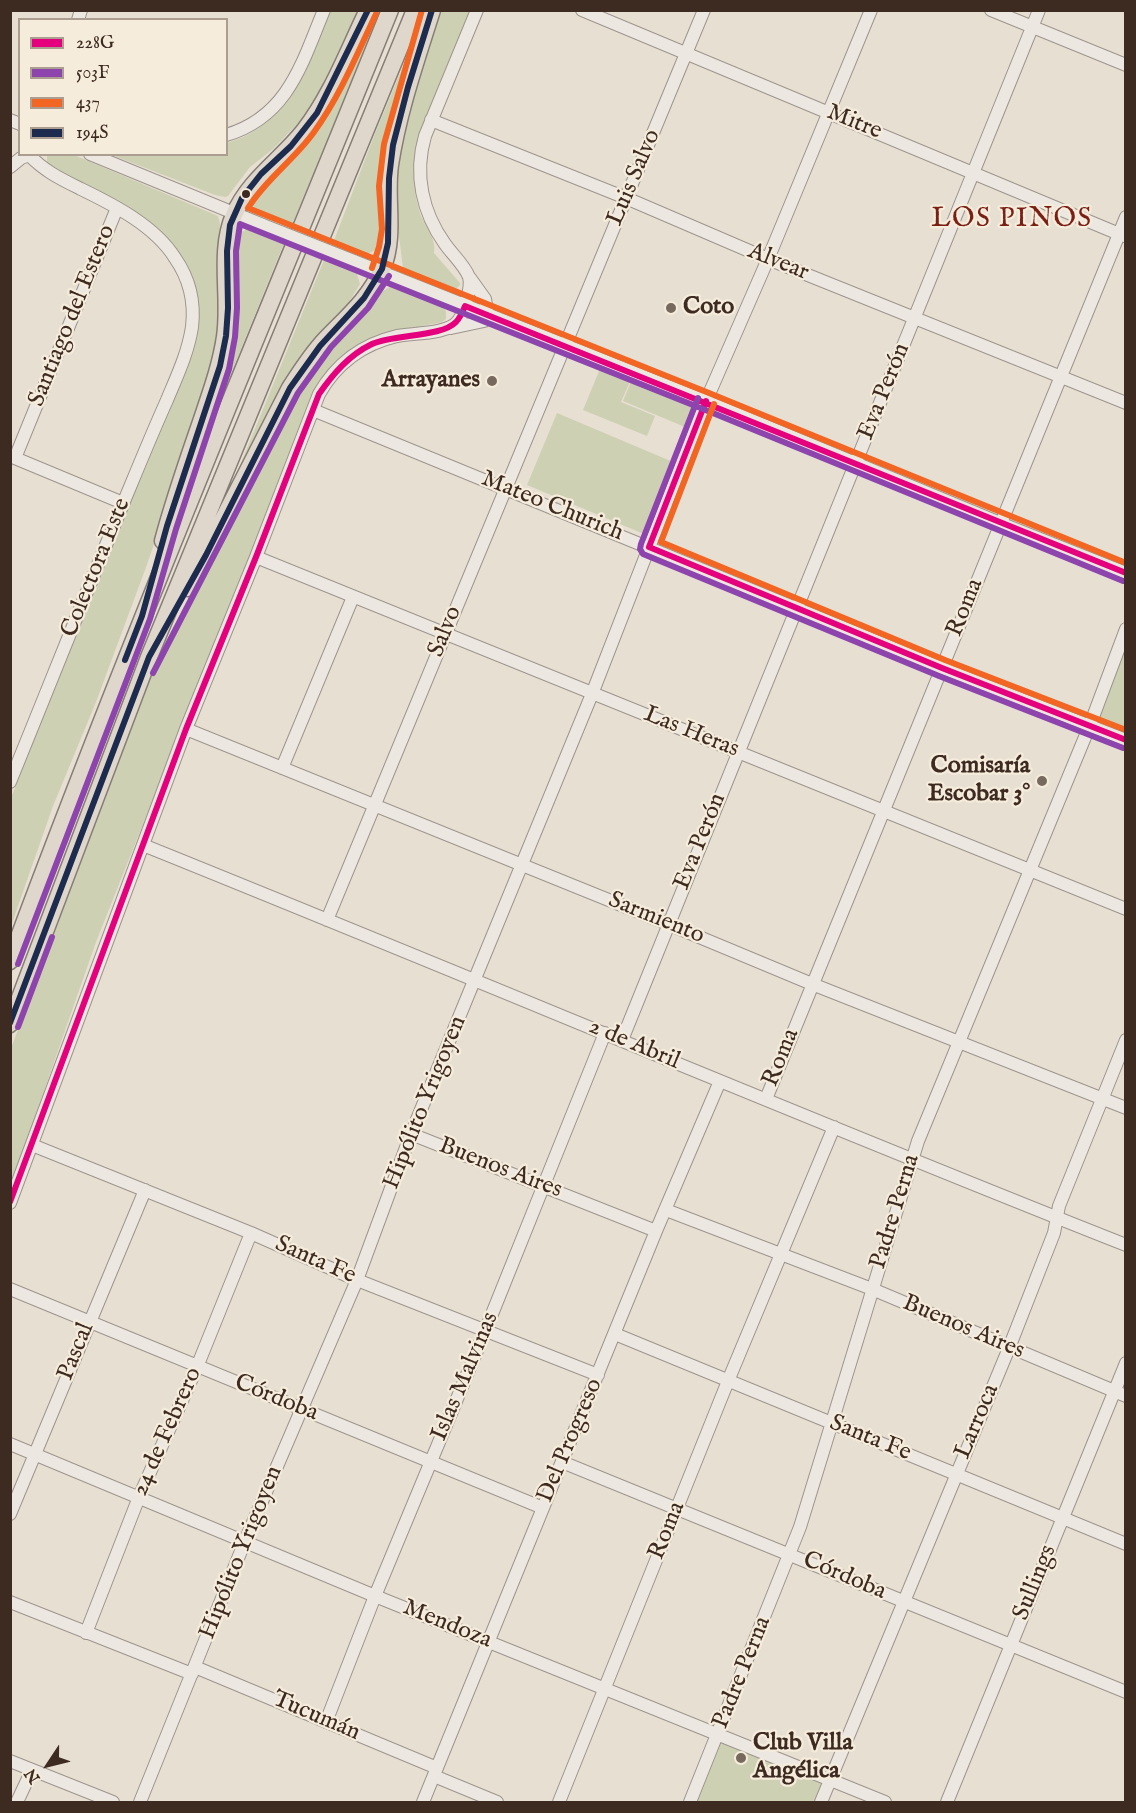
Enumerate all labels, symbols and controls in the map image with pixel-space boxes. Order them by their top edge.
legend [18,18,228,156]
text: 228G [76,32,114,55]
text: 503F [76,62,109,85]
text: 437 [76,92,100,115]
street label: Mitre [822,99,886,147]
text: 194S [76,122,109,145]
street label: Luis Salvo [602,125,668,231]
unlabelled marker [240,188,252,200]
district label: LOS PINOS [931,204,1093,236]
street label: Santiago del Estero [23,221,123,411]
street label: Alvear [743,238,813,288]
place label: Coto [683,294,734,322]
marker: Coto [664,301,678,315]
street label: Eva Perón [853,339,917,445]
place label: Arrayanes [382,367,480,395]
marker: Arrayanes [485,374,499,388]
street label: Mateo Churich [477,465,627,549]
street label: Colectora Este [56,494,138,642]
street label: Roma [941,575,991,641]
street label: Salvo [423,602,469,662]
street label: Las Heras [639,701,743,765]
place label: Comisaría Escobar 3° [928,753,1030,809]
marker: Comisaría Escobar 3° [1035,774,1049,788]
street label: Eva Perón [669,789,733,895]
street label: Sarmiento [604,887,708,951]
street label: Hipólito Yrigoyen [378,1012,474,1194]
street label: 2 de Abril [584,1013,684,1077]
street label: Roma [757,1025,807,1091]
street label: Buenos Aires [434,1132,566,1206]
street label: Padre Perna [865,1151,927,1273]
street label: Santa Fe [270,1230,360,1292]
street label: Buenos Aires [898,1289,1028,1367]
street label: Islas Malvinas [426,1308,506,1446]
street label: Pascal [52,1319,102,1385]
street label: 24 de Febrero [127,1363,209,1501]
street label: Córdoba [230,1369,322,1429]
street label: Del Progreso [532,1375,610,1507]
street label: Larroca [949,1380,1007,1464]
street label: Santa Fe [825,1410,915,1468]
street label: Hipólito Yrigoyen [194,1462,290,1644]
street label: Roma [643,1498,693,1564]
street label: Sullings [1008,1541,1064,1625]
street label: Córdoba [798,1547,890,1607]
street label: Mendoza [398,1594,496,1656]
street label: Padre Perna [707,1613,779,1733]
street label: Tucumán [268,1686,364,1748]
place label: Club Villa Angélica [753,1730,853,1786]
north arrow [18,1735,78,1795]
marker: Club Villa Angélica [734,1751,748,1765]
text: N [21,1764,45,1787]

